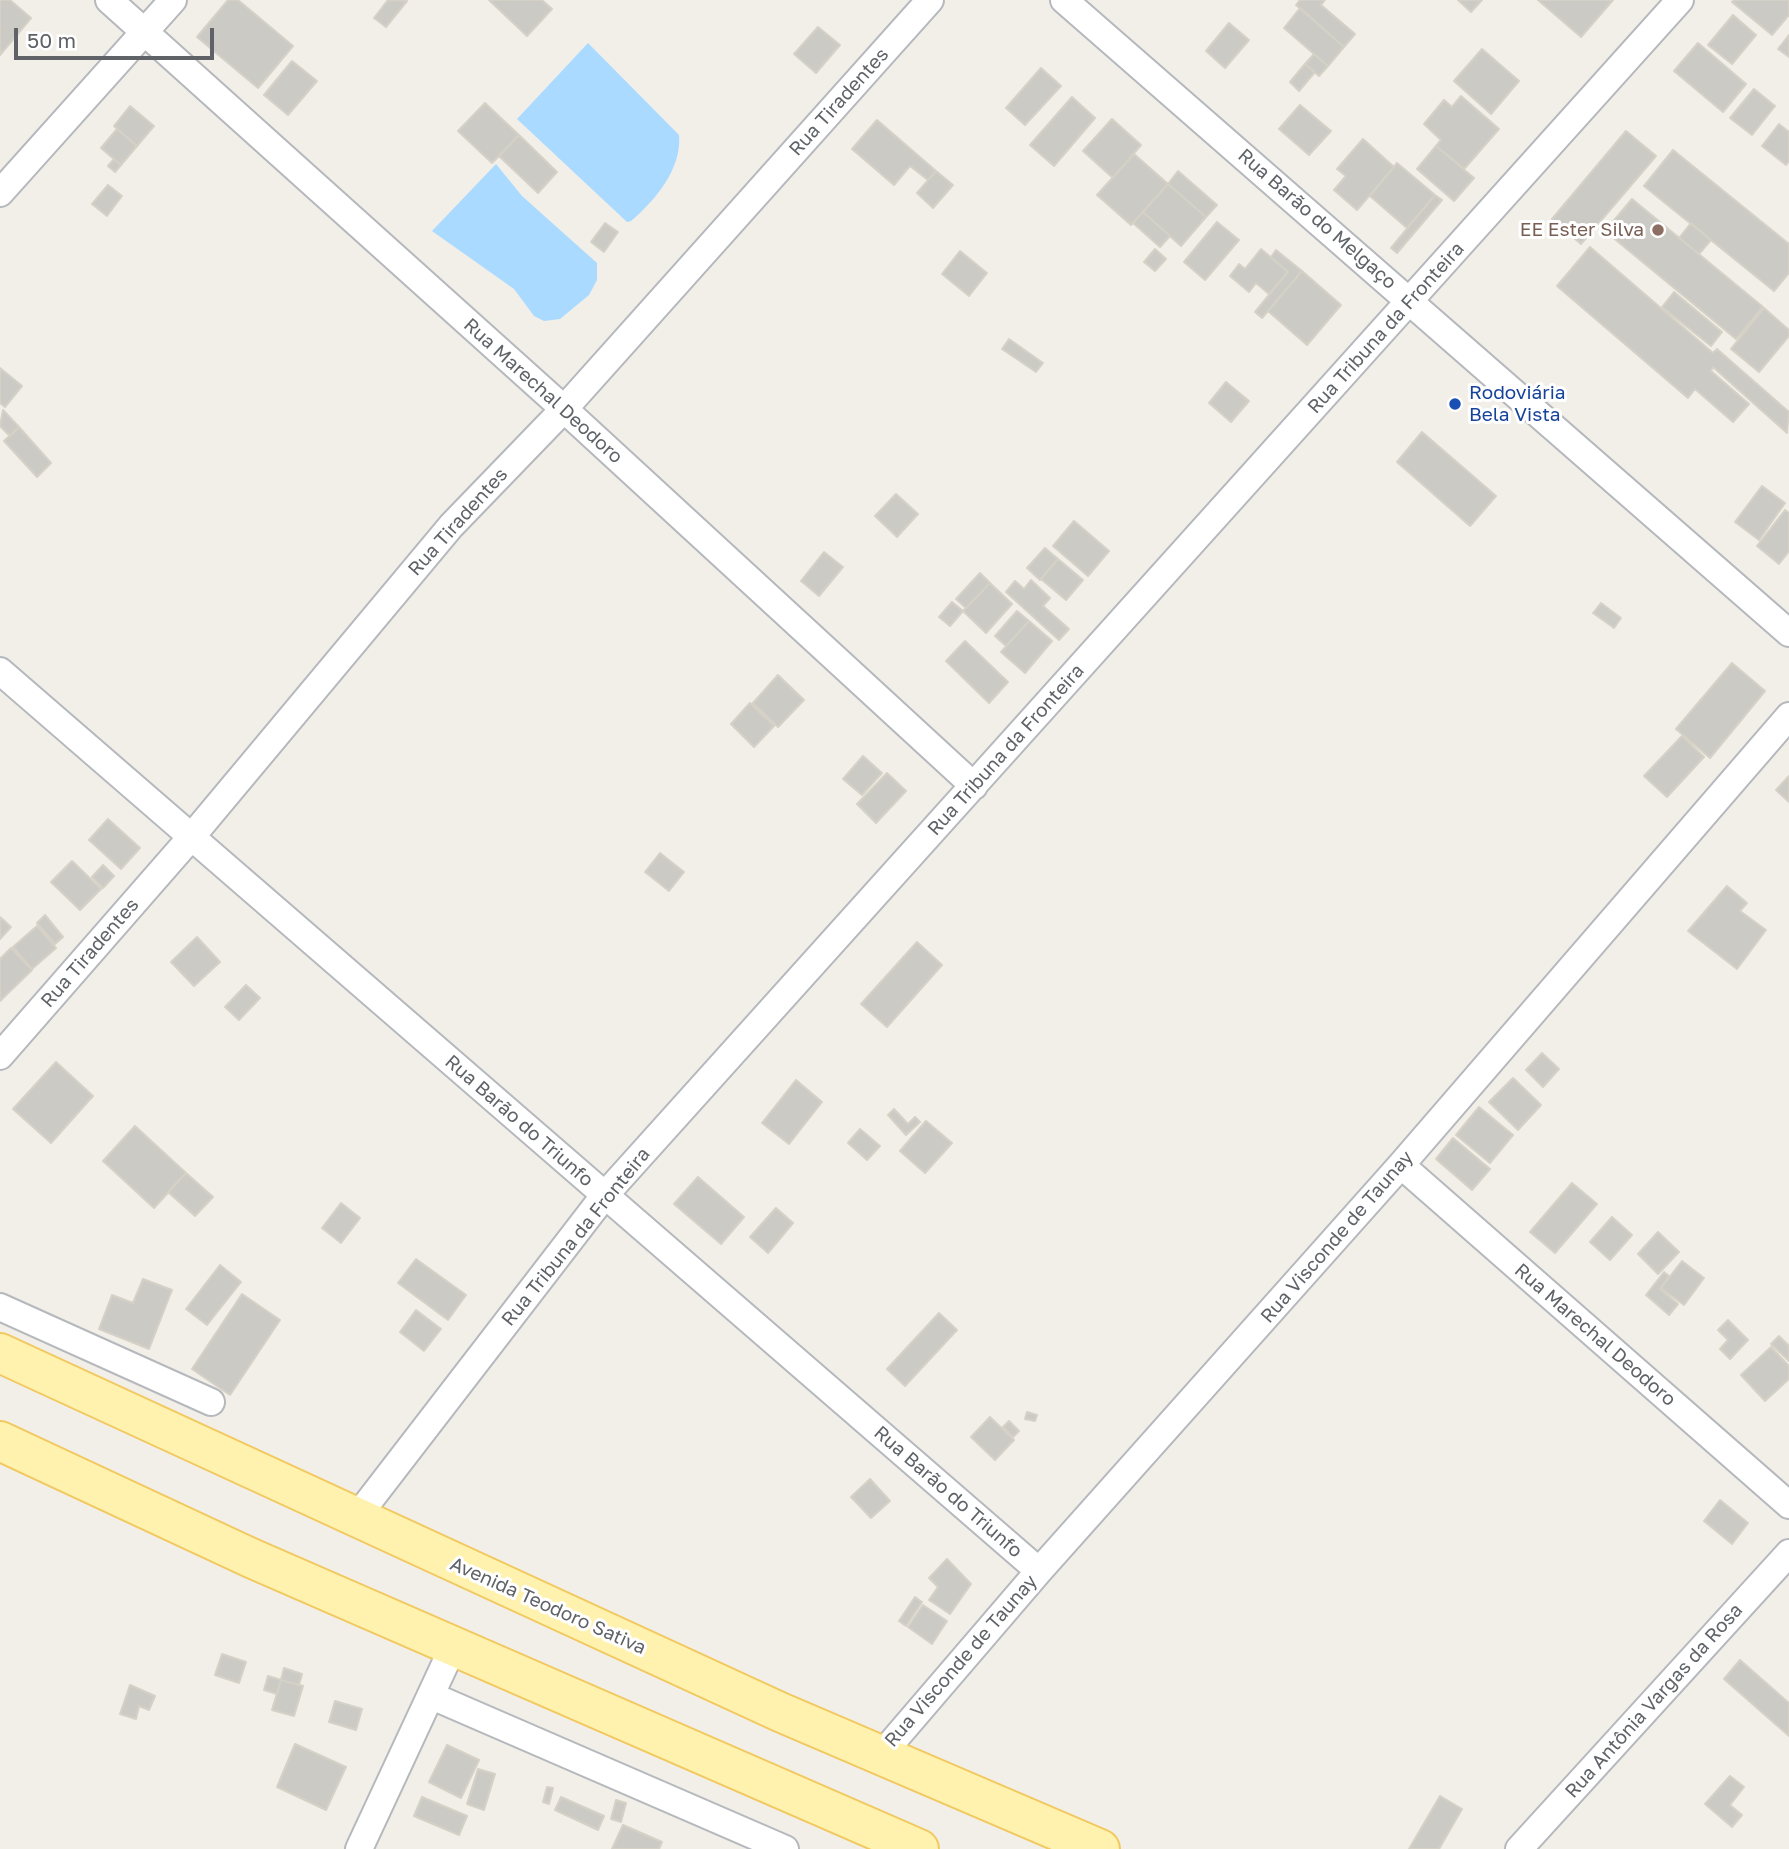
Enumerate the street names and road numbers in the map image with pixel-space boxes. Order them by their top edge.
street label: Rua Tiradentes [785,43,893,161]
street label: Rua Barão do Melgaço [1233,144,1401,294]
street label: Rua Tribuna da Fronteira [1303,238,1469,418]
street label: Rua Marechal Deodoro [459,314,627,468]
street label: Rua Tiradentes [404,463,512,581]
street label: Rua Tribuna da Fronteira [923,660,1089,840]
street label: Rua Tiradentes [36,894,144,1012]
street label: Rua Barão do Triunfo [440,1050,598,1192]
street label: Rua Tribuna da Fronteira [497,1143,655,1331]
street label: Rua Visconde de Taunay [1256,1146,1418,1328]
street label: Rua Marechal Deodoro [1510,1259,1680,1411]
street label: Rua Barão do Triunfo [869,1421,1027,1563]
street label: Avenida Teodoro Sativa [447,1552,649,1660]
street label: Rua Visconde de Taunay [880,1570,1042,1752]
street label: Rua Antônia Vargas da Rosa [1561,1599,1747,1803]

